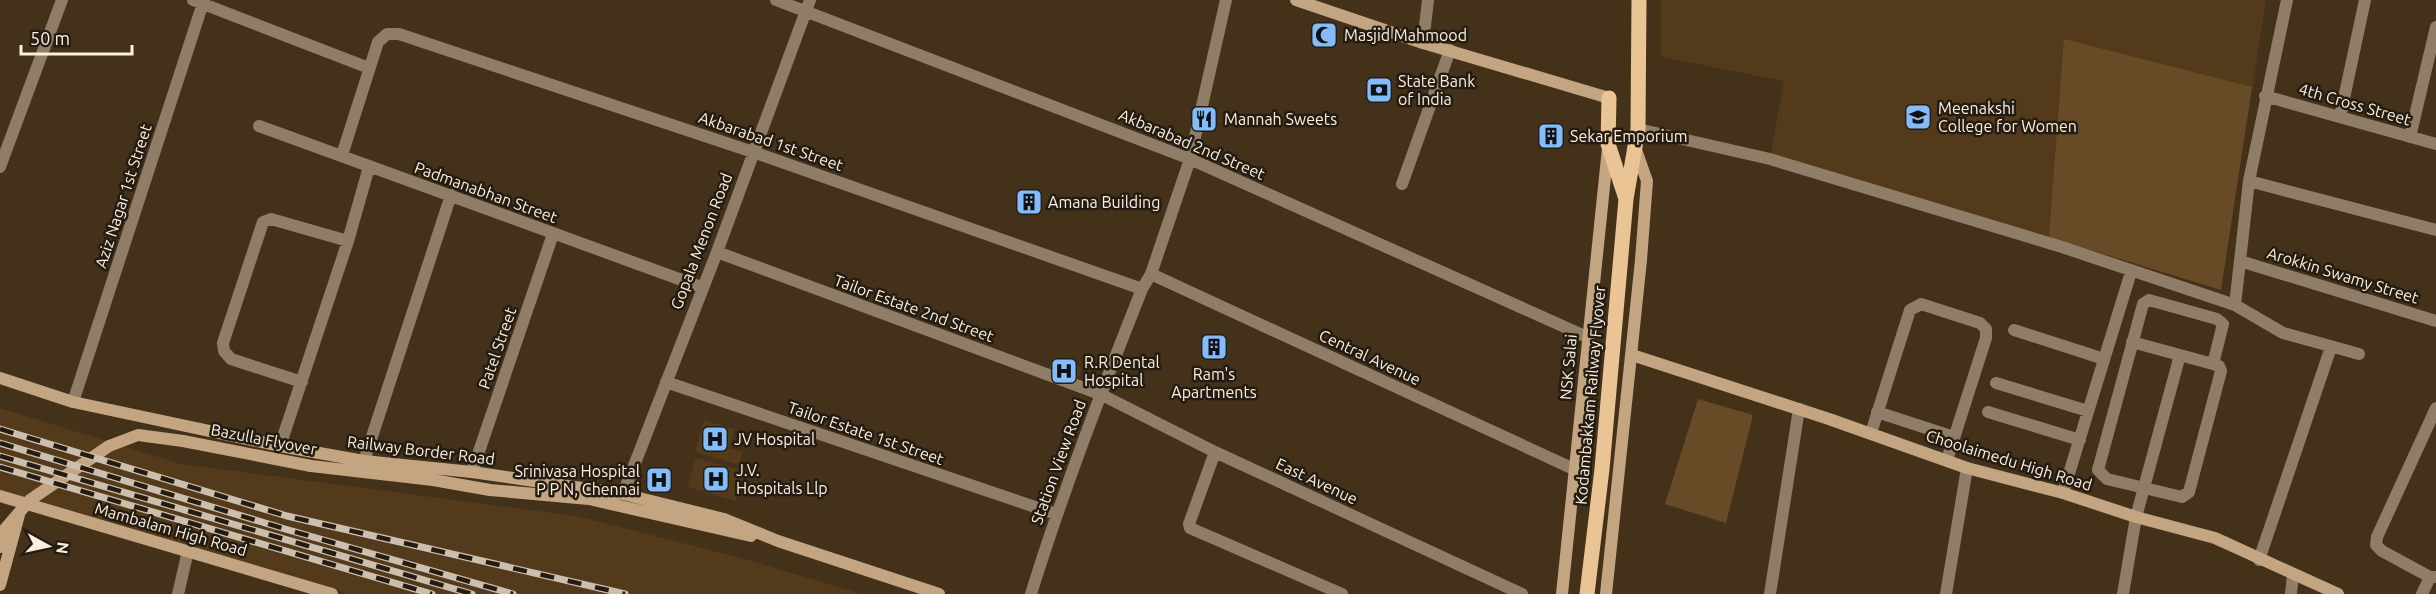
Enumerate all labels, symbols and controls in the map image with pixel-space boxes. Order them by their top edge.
scale bar [21,18,132,56]
mosque icon: Masjid Mahmood [1309,20,1339,50]
place label: Masjid Mahmood [1344,26,1467,44]
text: 50 m [30,28,70,48]
place label: State Bank of India [1398,72,1475,108]
bank icon: State Bank of India [1364,75,1394,105]
street label: 4th Cross Street [2297,79,2414,129]
place label: Meenakshi College for Women [1938,99,2077,135]
school or university icon: Meenakshi College for Women [1903,102,1933,132]
restaurant icon: Mannah Sweets [1189,104,1219,134]
street label: Akbarabad 2nd Street [1116,105,1268,183]
street label: Akbarabad 1st Street [696,108,846,174]
place label: Mannah Sweets [1224,110,1337,128]
street label: Aziz Nagar 1st Street [91,121,155,270]
building icon: Sekar Emporium [1536,121,1566,151]
place label: Sekar Emporium [1570,127,1688,145]
street label: Padmanabhan Street [412,158,561,226]
street label: Gopala Menon Road [667,170,735,312]
building icon: Amana Building [1014,187,1044,217]
place label: Amana Building [1048,193,1160,211]
street label: Arokkin Swamy Street [2265,243,2422,307]
street label: Tailor Estate 2nd Street [832,271,997,346]
street label: Kodambakkam Railway Flyover [1571,285,1609,505]
street label: Patel Street [475,304,520,391]
street label: Central Avenue [1316,326,1424,388]
building icon: Ram's Apartments [1199,332,1229,362]
street label: NSK Salai [1556,333,1580,401]
place label: R.R Dental Hospital [1084,353,1160,389]
hospital icon: R.R Dental Hospital [1049,356,1079,386]
place label: Ram's Apartments [1171,365,1257,401]
street label: Station View Road [1027,397,1089,527]
street label: Tailor Estate 1st Street [786,398,947,468]
street label: Bazulla Flyover [210,420,318,458]
hospital icon: JV Hospital [700,424,730,454]
street label: Choolaimedu High Road [1924,426,2094,494]
place label: JV Hospital [734,430,815,448]
street label: Railway Border Road [346,432,496,468]
street label: East Avenue [1273,454,1361,508]
place label: J.V. Hospitals Llp [736,461,828,497]
place label: Srinivasa Hospital P P N, Chennai [514,462,640,498]
hospital icon: J.V. Hospitals Llp [701,464,731,494]
hospital icon: Srinivasa Hospital P P N, Chennai [644,465,674,495]
street label: Mambalam High Road [93,499,249,559]
north arrow [18,516,78,576]
text: N [53,541,73,555]

